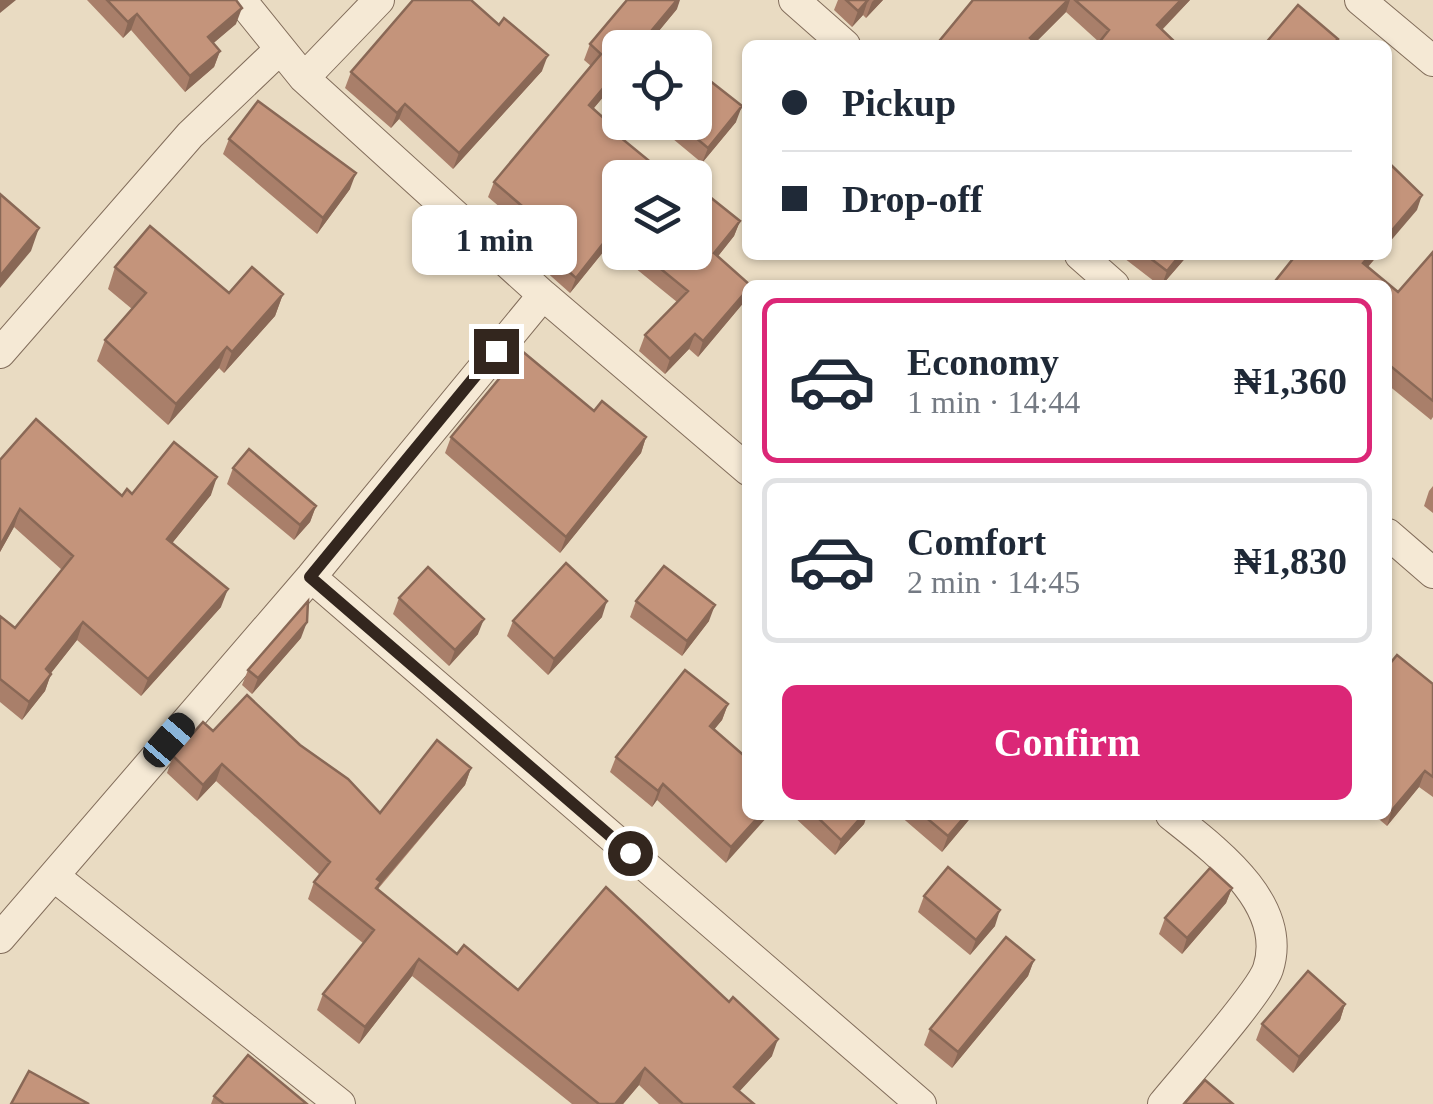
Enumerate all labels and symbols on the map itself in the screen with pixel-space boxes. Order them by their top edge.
callout: 1 min [414,206,578,276]
route end [474,329,519,374]
car [138,708,200,772]
route start [608,831,653,876]

